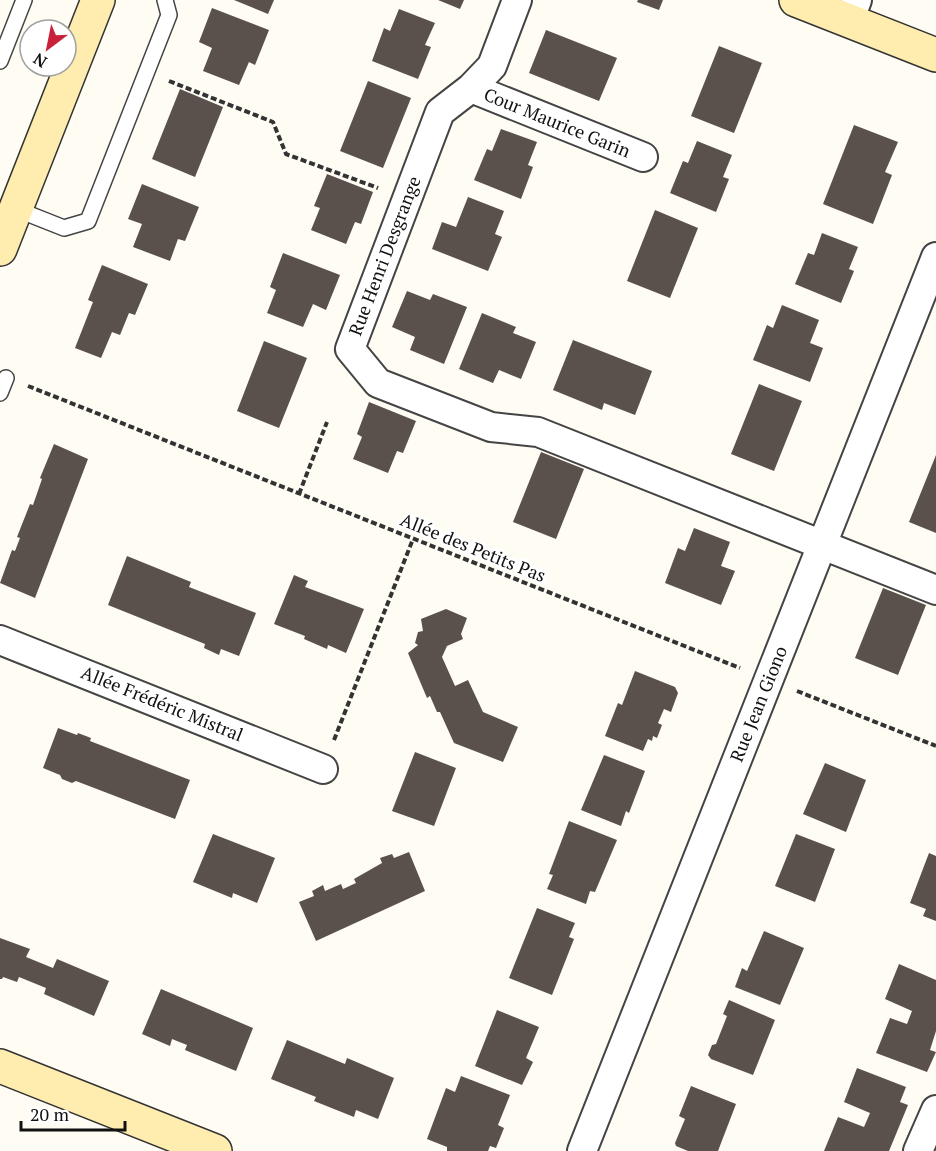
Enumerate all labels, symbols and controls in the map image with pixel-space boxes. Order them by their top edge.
north arrow [18,18,78,78]
text: N [29,48,51,73]
street label: Cour Maurice Garin [481,82,635,163]
street label: Rue Henri Desgrange [343,172,426,339]
street label: Allée des Petits Pas [397,507,550,587]
street label: Rue Jean Giono [724,642,792,765]
street label: Allée Frédéric Mistral [78,660,247,746]
scale bar [21,1094,124,1132]
text: 20 m [30,1102,70,1126]

